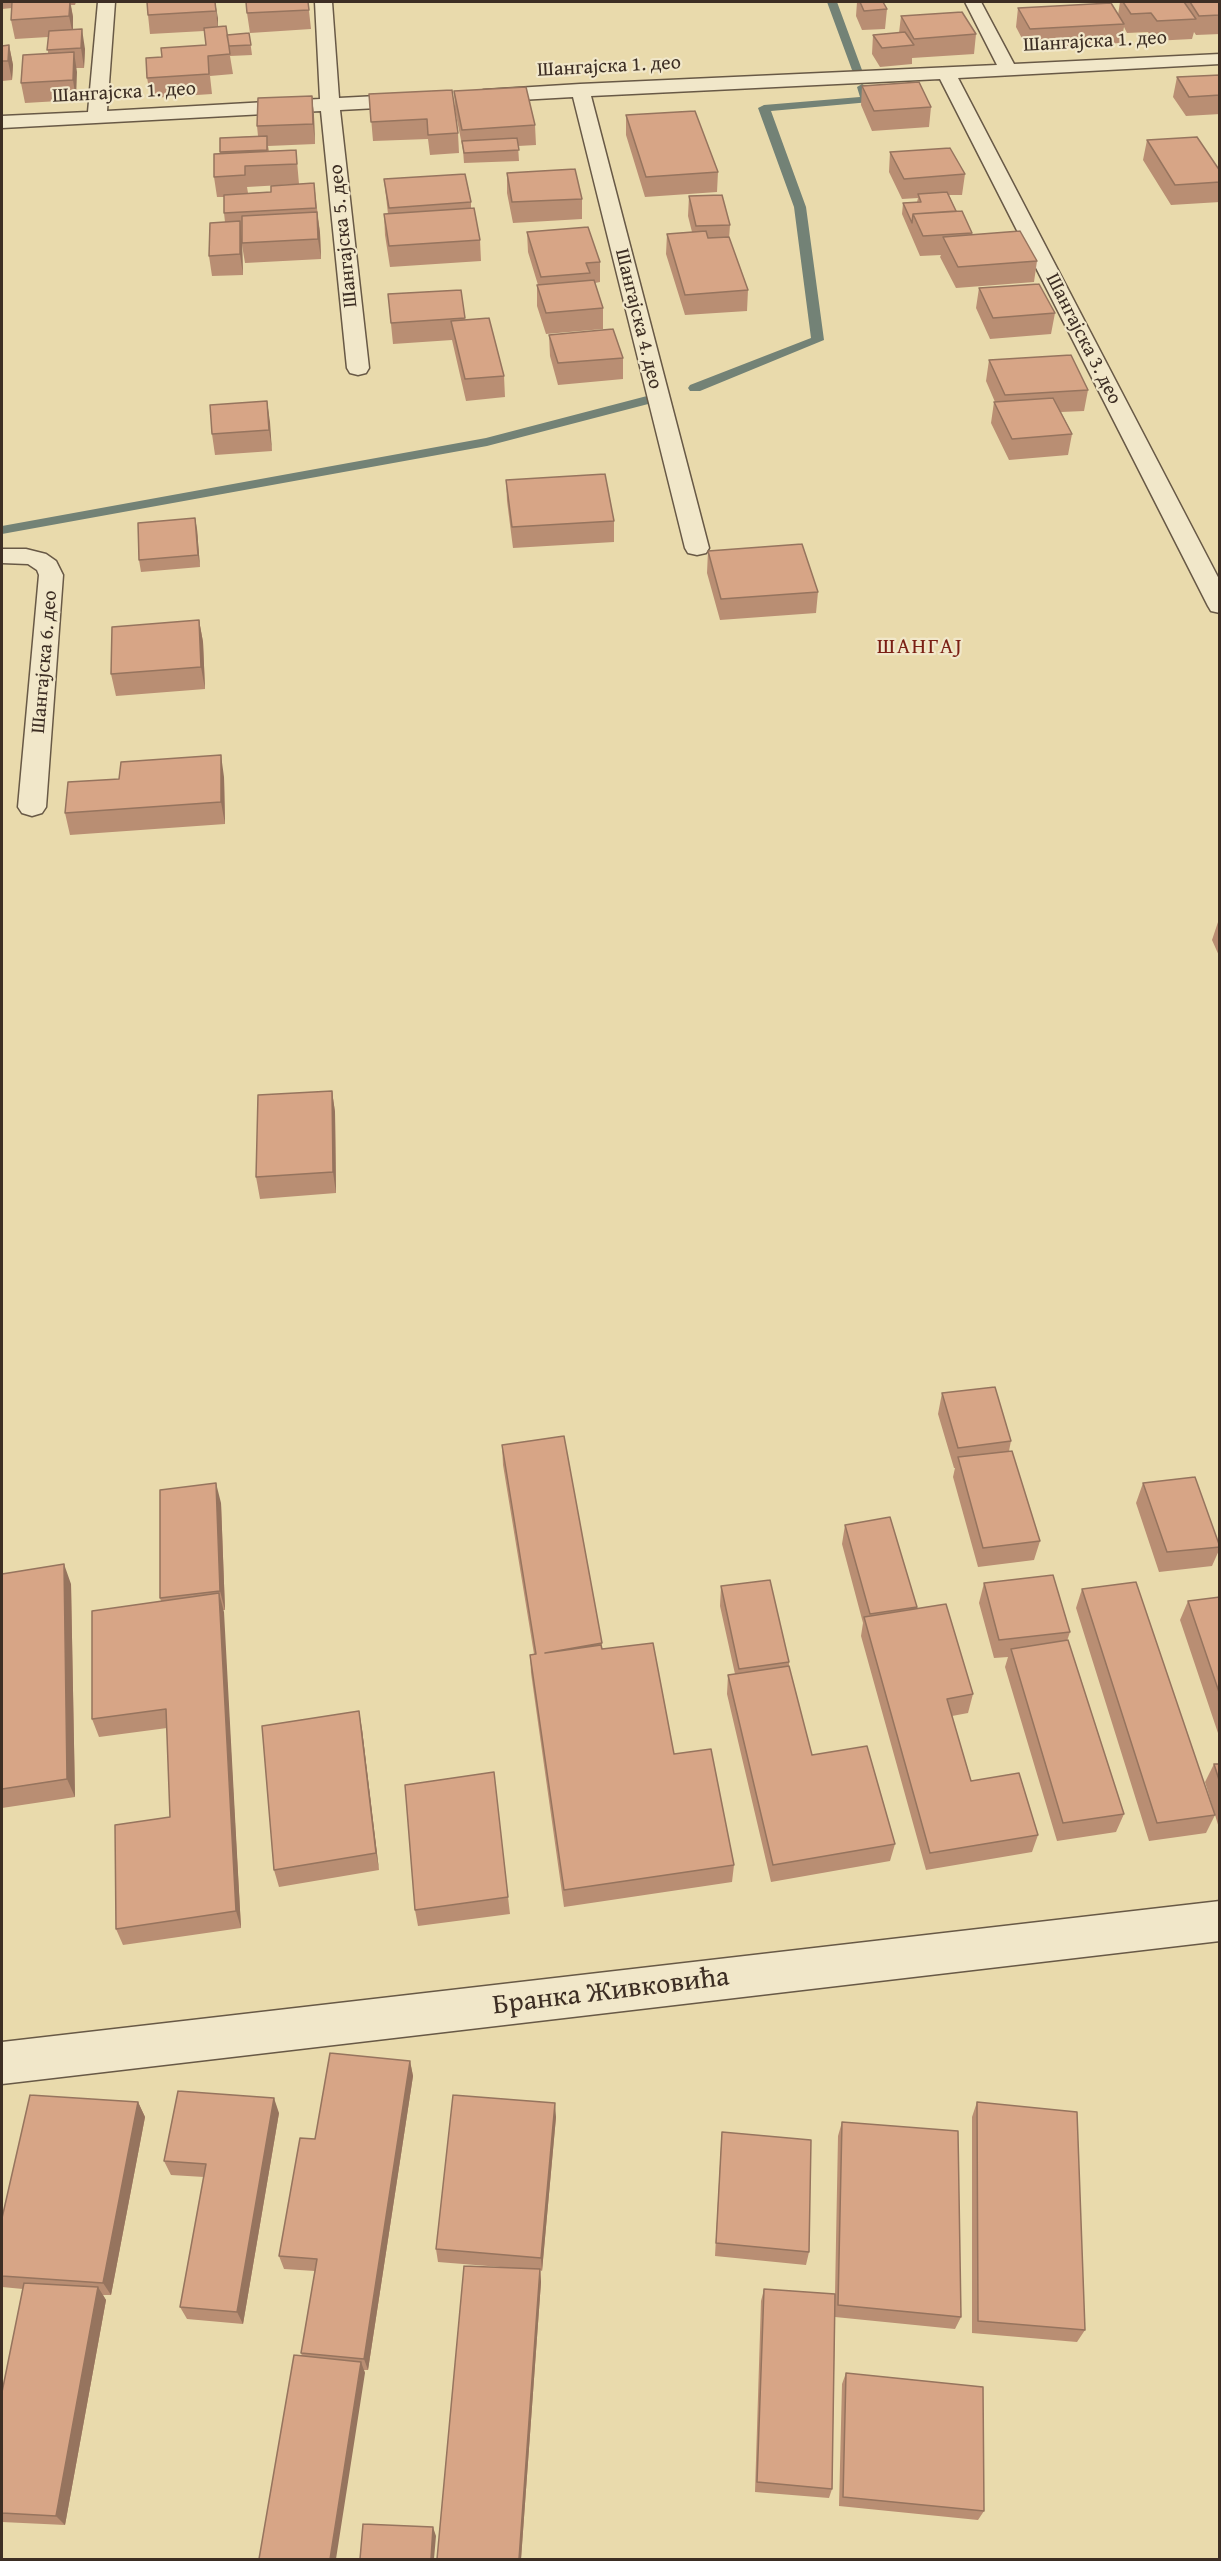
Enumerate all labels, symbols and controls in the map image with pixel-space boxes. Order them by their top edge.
street label: Шангајска 1. део [1023,26,1167,58]
street label: Шангајска 1. део [537,51,681,83]
street label: Шангајска 1. део [52,77,196,109]
street label: Шангајска 5. део [325,163,363,309]
street label: Шангајска 4. део [609,246,667,392]
street label: Шангајска 3. део [1040,269,1126,409]
street label: Шангајска 6. део [27,589,63,735]
district label: ШАНГАЈ [877,634,963,660]
street label: Бранка Живковића [491,1961,731,2023]

